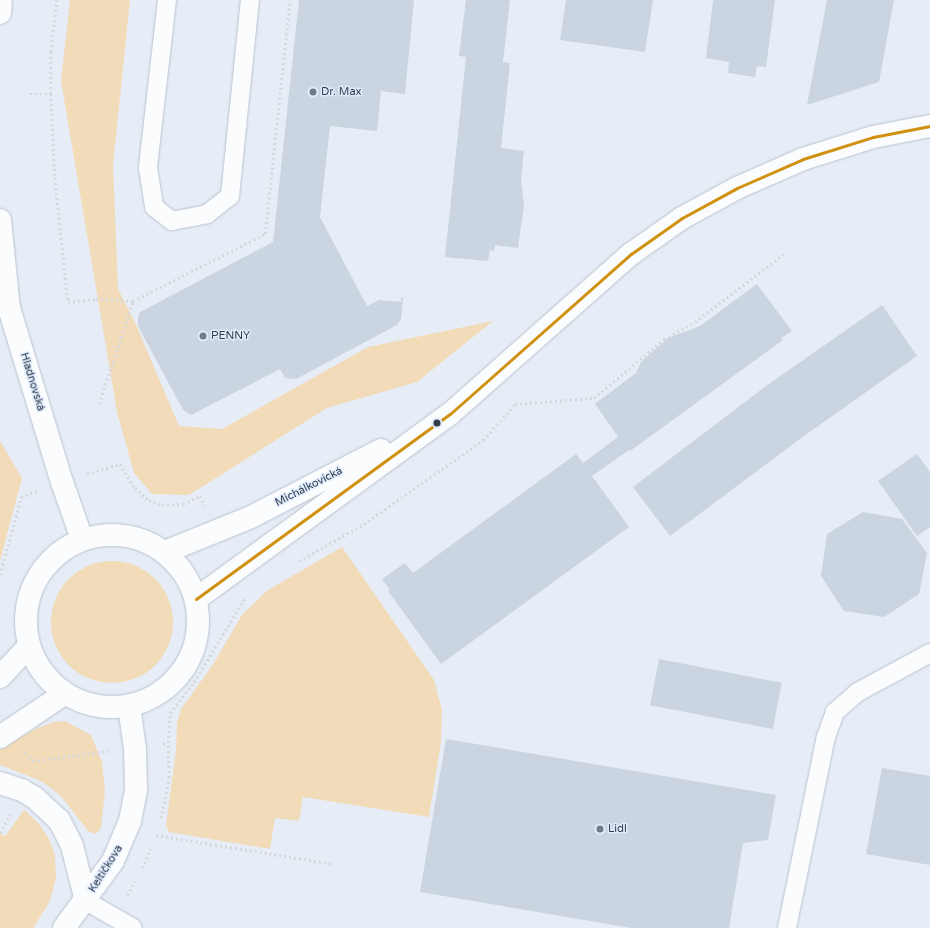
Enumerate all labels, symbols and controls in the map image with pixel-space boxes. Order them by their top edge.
place label: Dr. Max [321,85,362,99]
marker: Dr. Max [308,87,318,97]
place label: PENNY [211,329,250,343]
marker: PENNY [198,331,208,341]
street label: Hladnovská [17,351,47,413]
unlabelled marker [432,418,442,428]
street label: Michálkovická [273,464,345,510]
place label: Lidl [608,822,627,836]
marker: Lidl [595,824,605,834]
street label: Keltičkova [86,843,126,895]

